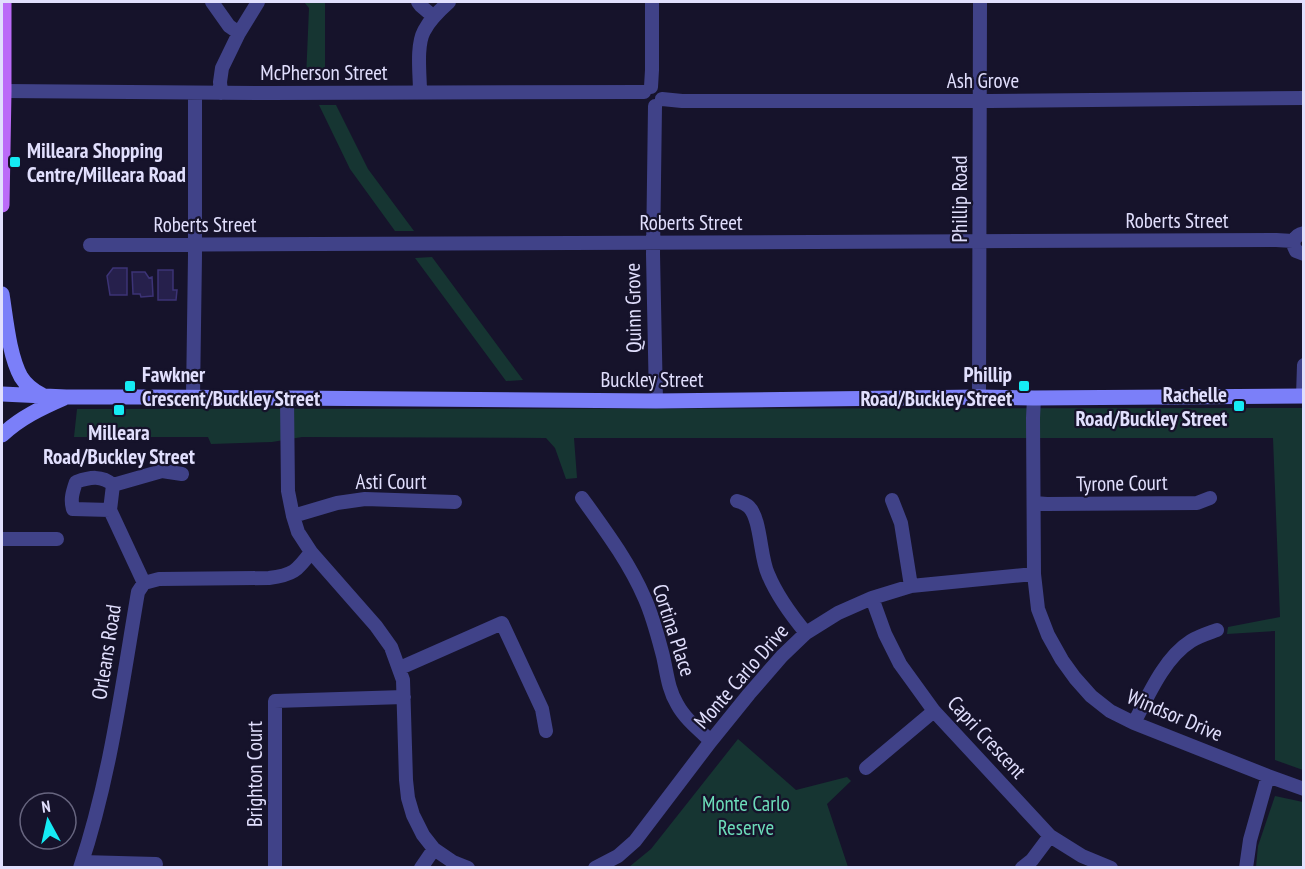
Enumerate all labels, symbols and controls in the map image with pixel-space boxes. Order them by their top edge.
street label: McPherson Street [260,59,388,86]
street label: Ash Grove [947,67,1019,94]
place label: Milleara Shopping Centre/Milleara Road [27,137,186,188]
marker: Milleara Shopping Centre/Milleara Road [8,155,22,169]
street label: Phillip Road [946,155,973,243]
street label: Roberts Street [1125,207,1229,234]
street label: Roberts Street [639,209,743,236]
street label: Roberts Street [153,211,257,238]
street label: Quinn Grove [619,263,647,353]
place label: Fawkner Crescent/Buckley Street [142,361,320,412]
place label: Phillip Road/Buckley Street [860,361,1012,412]
street label: Buckley Street [600,366,704,393]
marker: Fawkner Crescent/Buckley Street [123,379,137,393]
marker: Phillip Road/Buckley Street [1017,379,1031,393]
place label: Rachelle Road/Buckley Street [1075,381,1227,432]
marker: Rachelle Road/Buckley Street [1232,399,1246,413]
marker: Milleara Road/Buckley Street [112,403,126,417]
place label: Milleara Road/Buckley Street [43,419,195,470]
street label: Asti Court [355,468,427,495]
street label: Tyrone Court [1076,469,1168,497]
street label: Cortina Place [646,580,702,680]
street label: Orleans Road [85,603,127,701]
street label: Monte Carlo Drive [688,618,794,734]
street label: Windsor Drive [1123,683,1227,747]
street label: Capri Crescent [942,690,1032,784]
street label: Brighton Court [241,721,268,827]
park label: Monte Carlo Reserve [702,790,790,841]
north arrow [18,791,78,851]
text: N [40,796,52,817]

